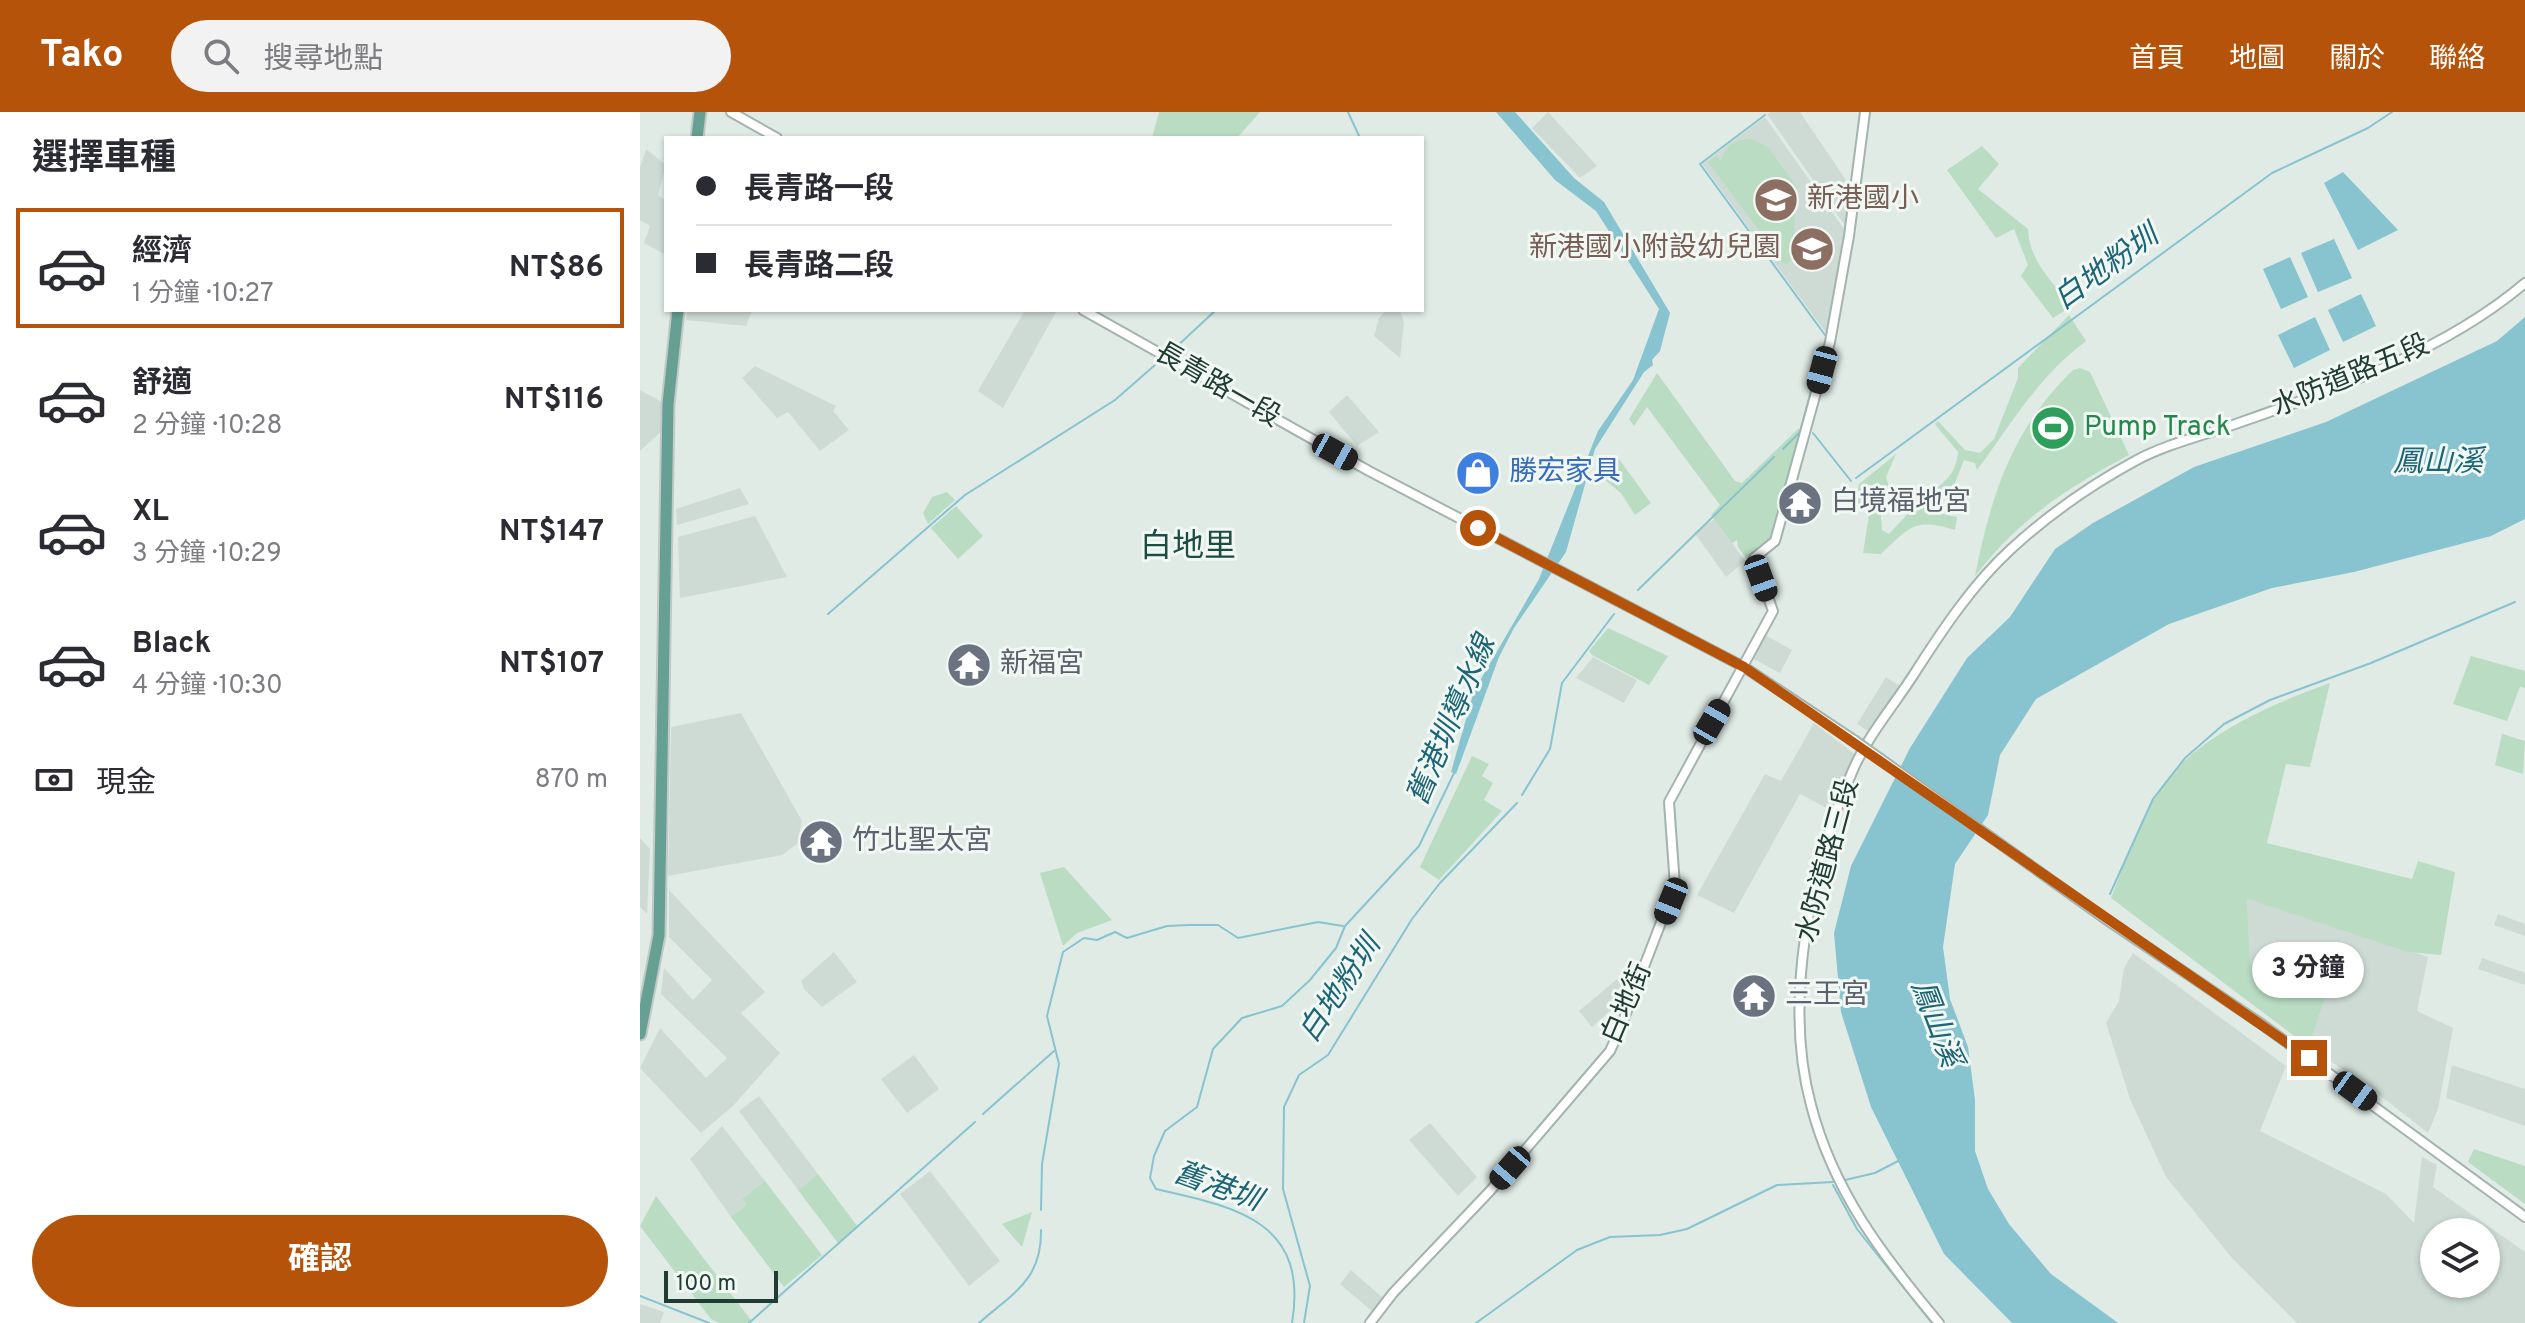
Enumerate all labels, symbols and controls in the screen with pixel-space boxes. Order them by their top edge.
search box [171,20,731,92]
text: Tako [40,32,123,81]
icon: search [199,34,243,78]
text: 搜尋地點 [263,42,383,79]
text: 首頁 [2129,42,2185,78]
text: 地圖 [2229,42,2285,78]
text: 關於 [2329,42,2385,78]
text: 聯絡 [2429,42,2485,78]
text: 選擇車種 [32,137,176,183]
text: 長青路一段 [744,172,894,209]
school or university icon: 新港國小 [1752,176,1800,224]
place label: 新港國小 [1807,182,1919,218]
water label: 白地粉圳 [2048,216,2170,319]
school or university icon: 新港國小附設幼兒園 [1788,225,1836,273]
place label: 新港國小附設幼兒園 [1529,231,1781,267]
icon: car [36,232,108,304]
text: 經濟 [132,234,192,271]
text: 長青路二段 [744,249,894,286]
text: NT$86 [509,250,604,287]
text: 1 分鐘 · 10:27 [132,278,274,311]
street label: 水防道路五段 [2267,328,2435,426]
street label: 長青路一段 [1147,335,1287,437]
car [1804,344,1840,396]
icon: car [36,364,108,436]
text: 舒適 [132,366,192,403]
text: NT$116 [504,382,604,419]
sports icon: Pump Track [2029,404,2077,452]
text: 2 分鐘 · 10:28 [132,410,282,443]
place label: Pump Track [2084,410,2231,446]
car [1308,430,1362,474]
water label: 鳳山溪 [2393,445,2487,482]
shop icon: 勝宏家具 [1454,449,1502,497]
place label: 勝宏家具 [1509,455,1621,491]
temple icon: 白境福地宮 [1776,479,1824,527]
place label: 白境福地宮 [1831,485,1971,521]
text: XL [132,494,169,531]
icon: car [36,496,108,568]
route start [1460,510,1496,546]
text: NT$147 [499,514,604,551]
district label: 白地里 [1140,528,1236,568]
text: 3 分鐘 · 10:29 [132,538,282,571]
car [1742,551,1780,605]
text: Black [132,626,211,663]
icon: car [36,628,108,700]
water label: 舊港圳導水線 [1401,628,1506,811]
temple icon: 新福宮 [945,641,993,689]
text: NT$107 [499,646,604,683]
place label: 新福宮 [1000,647,1084,683]
text: 4 分鐘 · 10:30 [132,670,283,703]
car [1690,695,1734,749]
icon: cash [32,758,76,802]
text: 870 m [535,764,608,797]
text: 現金 [96,766,156,803]
street label: 水防道路三段 [1790,775,1868,947]
temple icon: 竹北聖太宮 [797,818,845,866]
place label: 竹北聖太宮 [852,824,992,860]
car [1651,874,1691,928]
water label: 白地粉圳 [1292,927,1392,1050]
callout: 3 分鐘 [2253,942,2365,998]
text: 3 分鐘 [2271,953,2345,986]
street label: 白地街 [1595,958,1661,1050]
temple icon: 三王宮 [1730,972,1778,1020]
water label: 鳳山溪 [1902,975,1970,1076]
place label: 三王宮 [1785,978,1869,1014]
route end [2291,1040,2327,1076]
car [2329,1067,2381,1115]
car [1485,1142,1535,1194]
water label: 舊港圳 [1168,1155,1269,1222]
button: 確認 [32,1215,608,1307]
map controls [2420,1218,2500,1298]
button: layers [2420,1218,2500,1298]
scale bar [664,1267,778,1303]
text: 100 m [676,1271,736,1298]

